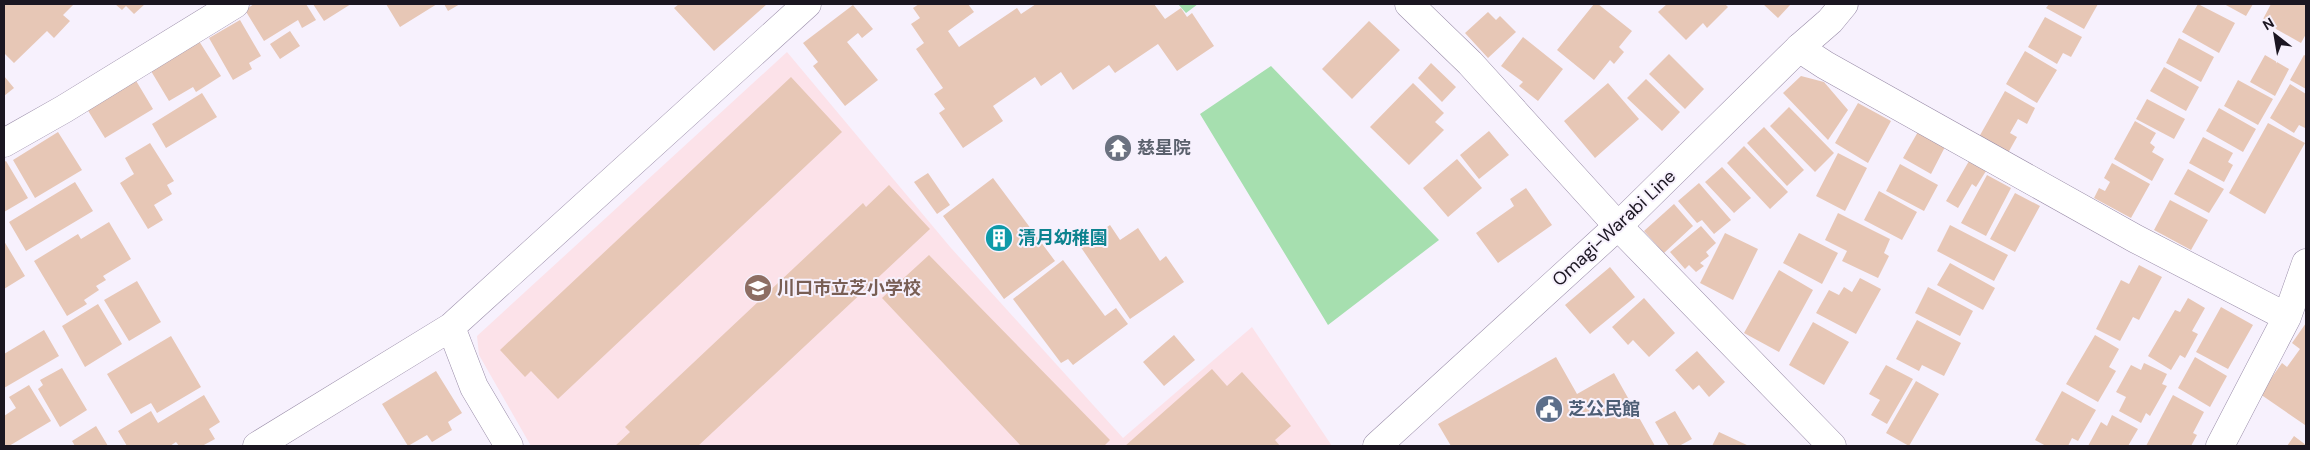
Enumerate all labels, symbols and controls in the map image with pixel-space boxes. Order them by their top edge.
north arrow [2250,10,2300,60]
text: N [2259,14,2277,34]
temple icon: 慈星院 [1103,133,1133,163]
place label: 慈星院 [1137,136,1191,160]
street label: Omagi-Warabi Line [1547,164,1681,292]
building icon: 清月幼稚園 [984,223,1014,253]
place label: 清月幼稚園 [1018,226,1108,250]
school or university icon: 川口市立芝小学校 [743,273,773,303]
place label: 川口市立芝小学校 [777,276,921,300]
public building icon: 芝公民館 [1534,394,1564,424]
place label: 芝公民館 [1568,397,1640,421]

